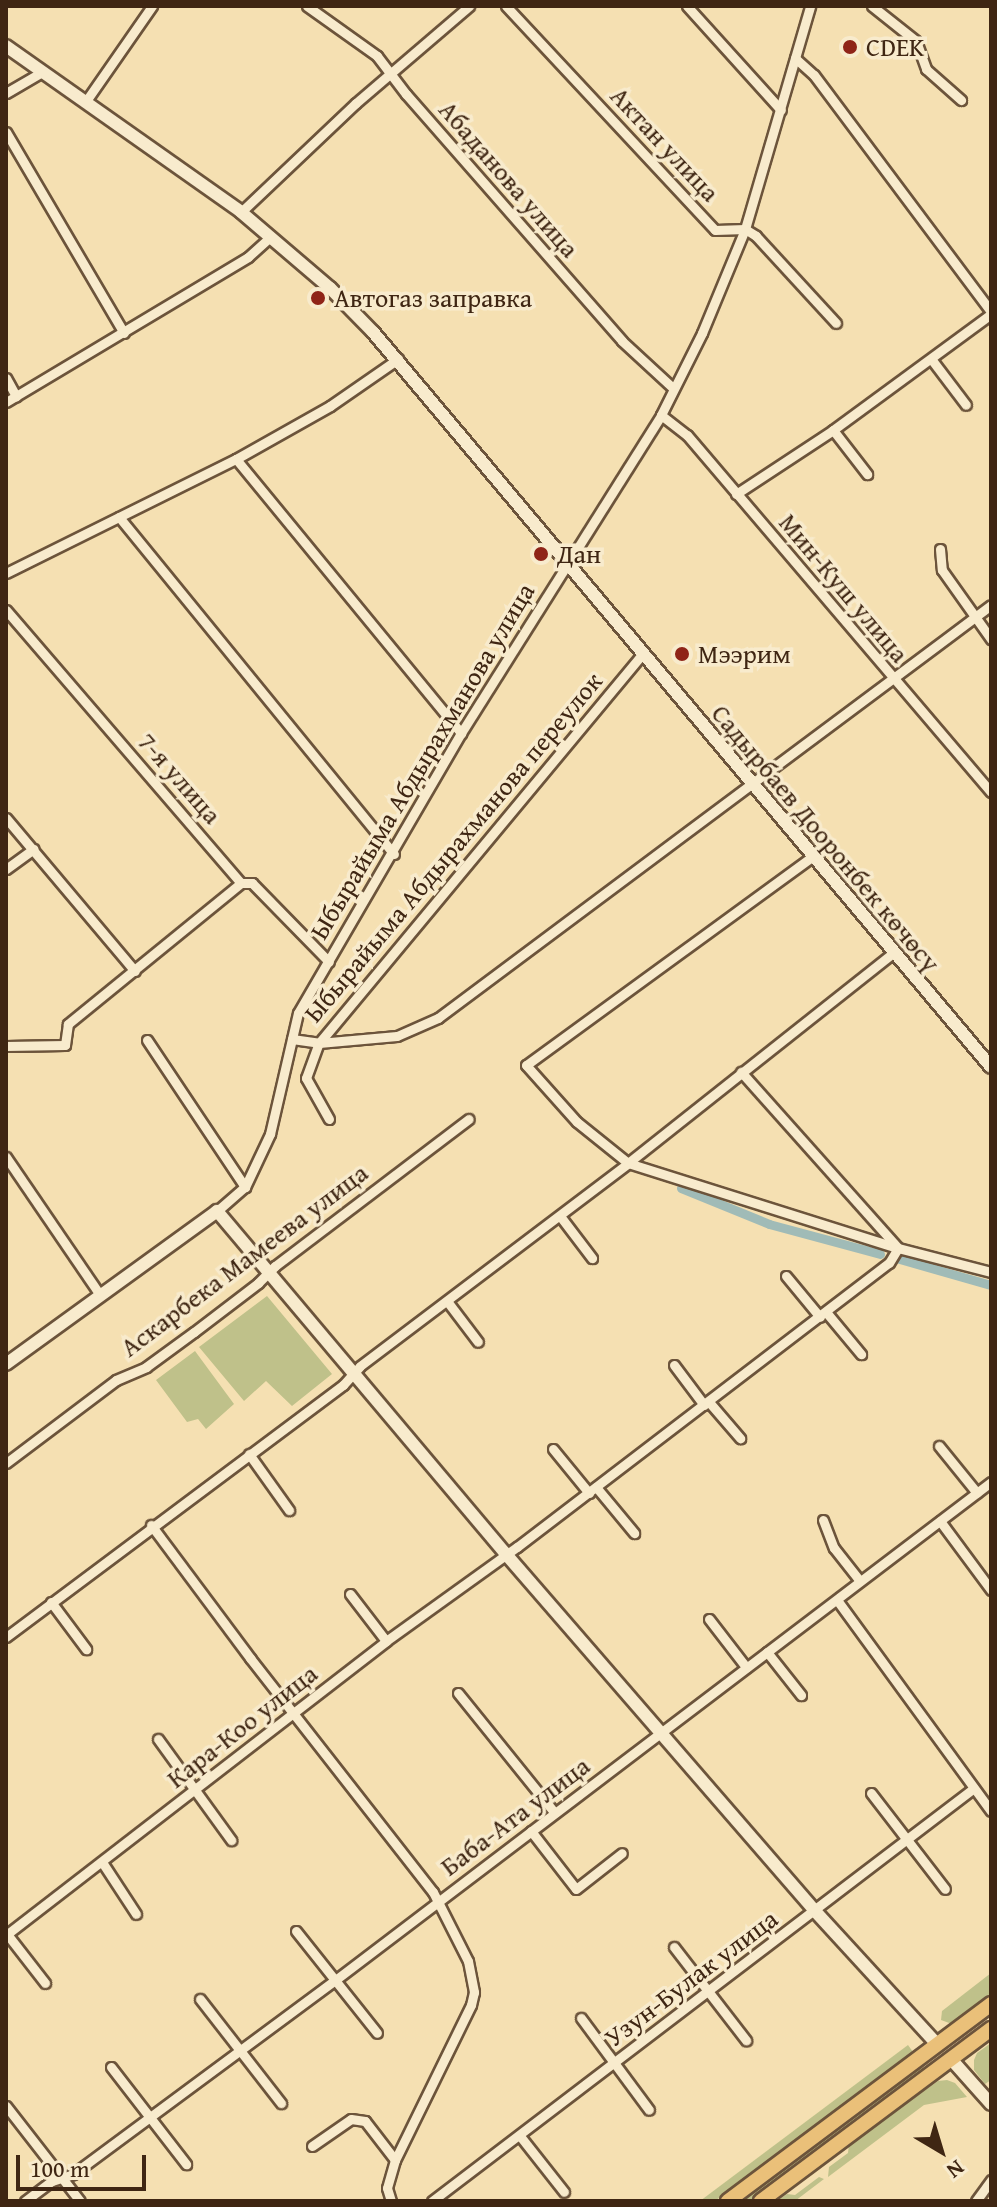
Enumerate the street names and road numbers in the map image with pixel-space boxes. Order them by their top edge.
street label: Актан улица [604,80,726,208]
street label: Абаданова улица [433,94,585,264]
street label: Мин-Куш улица [773,507,915,669]
street label: Ыбырайыма Абдырахманова улица [303,577,541,945]
street label: Ыбырайыма Абдырахманова переулок [297,666,609,1028]
street label: Садырбаев Дооронбек көчөсү [705,698,947,978]
street label: 7-я улица [132,726,228,830]
street label: Аскарбека Мамеева улица [114,1157,374,1363]
street label: Кара-Коо улица [161,1658,323,1794]
street label: Баба-Ата улица [434,1750,596,1882]
street label: Узун-Булак улица [598,1903,784,2053]

